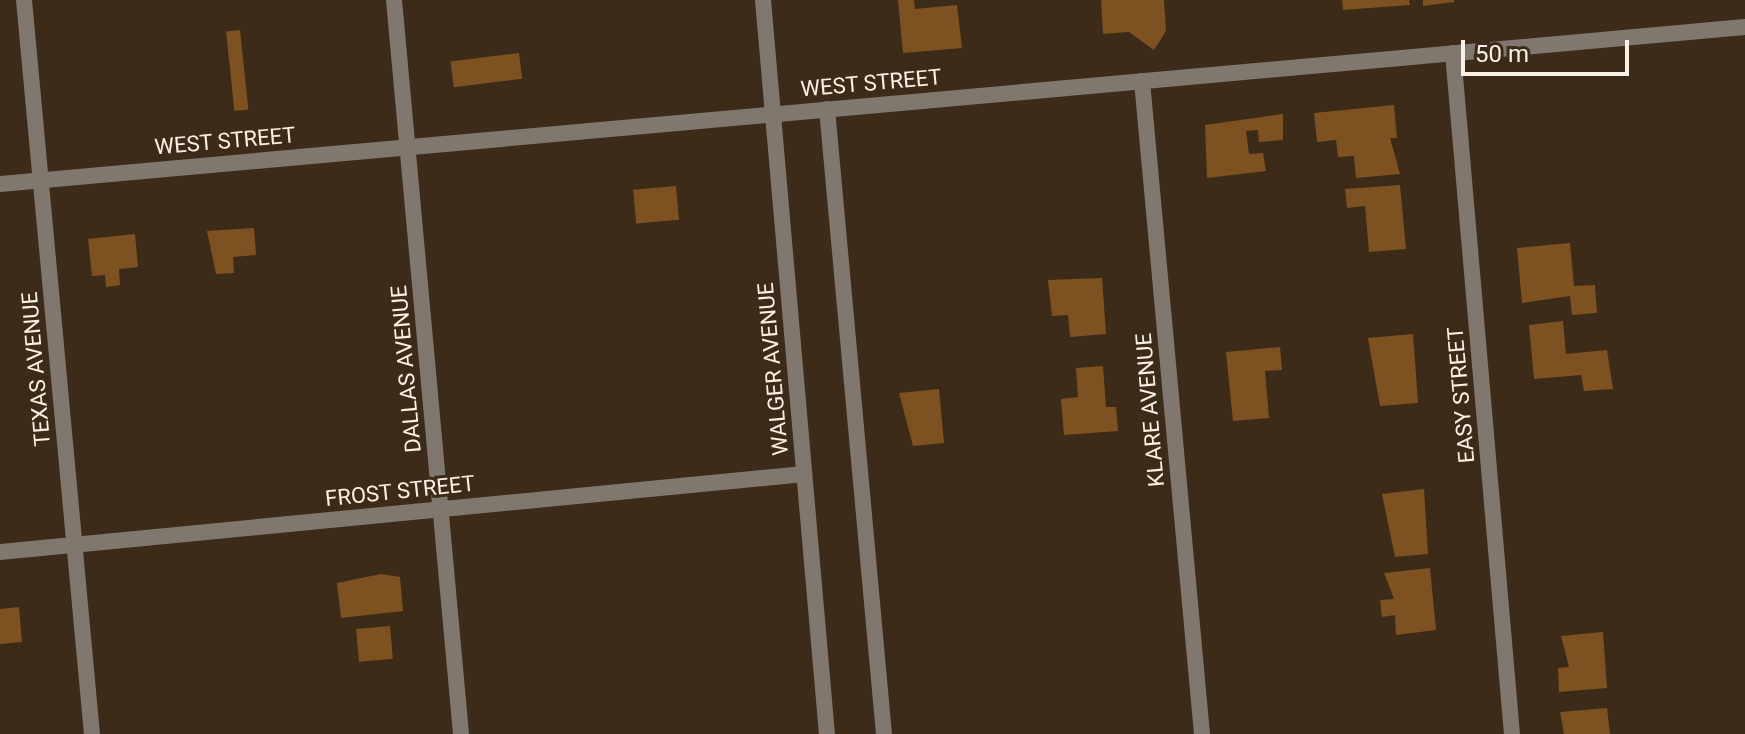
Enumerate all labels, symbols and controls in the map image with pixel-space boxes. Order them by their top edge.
scale bar [1465,24,1633,74]
text: 50 m [1475,40,1529,68]
street label: WEST STREET [799,64,943,102]
street label: WEST STREET [153,122,297,160]
street label: WALGER AVENUE [752,281,794,457]
street label: DALLAS AVENUE [386,284,426,454]
street label: TEXAS AVENUE [16,291,56,447]
street label: EASY STREET [1442,326,1480,464]
street label: KLARE AVENUE [1130,332,1170,488]
street label: FROST STREET [324,470,476,512]

